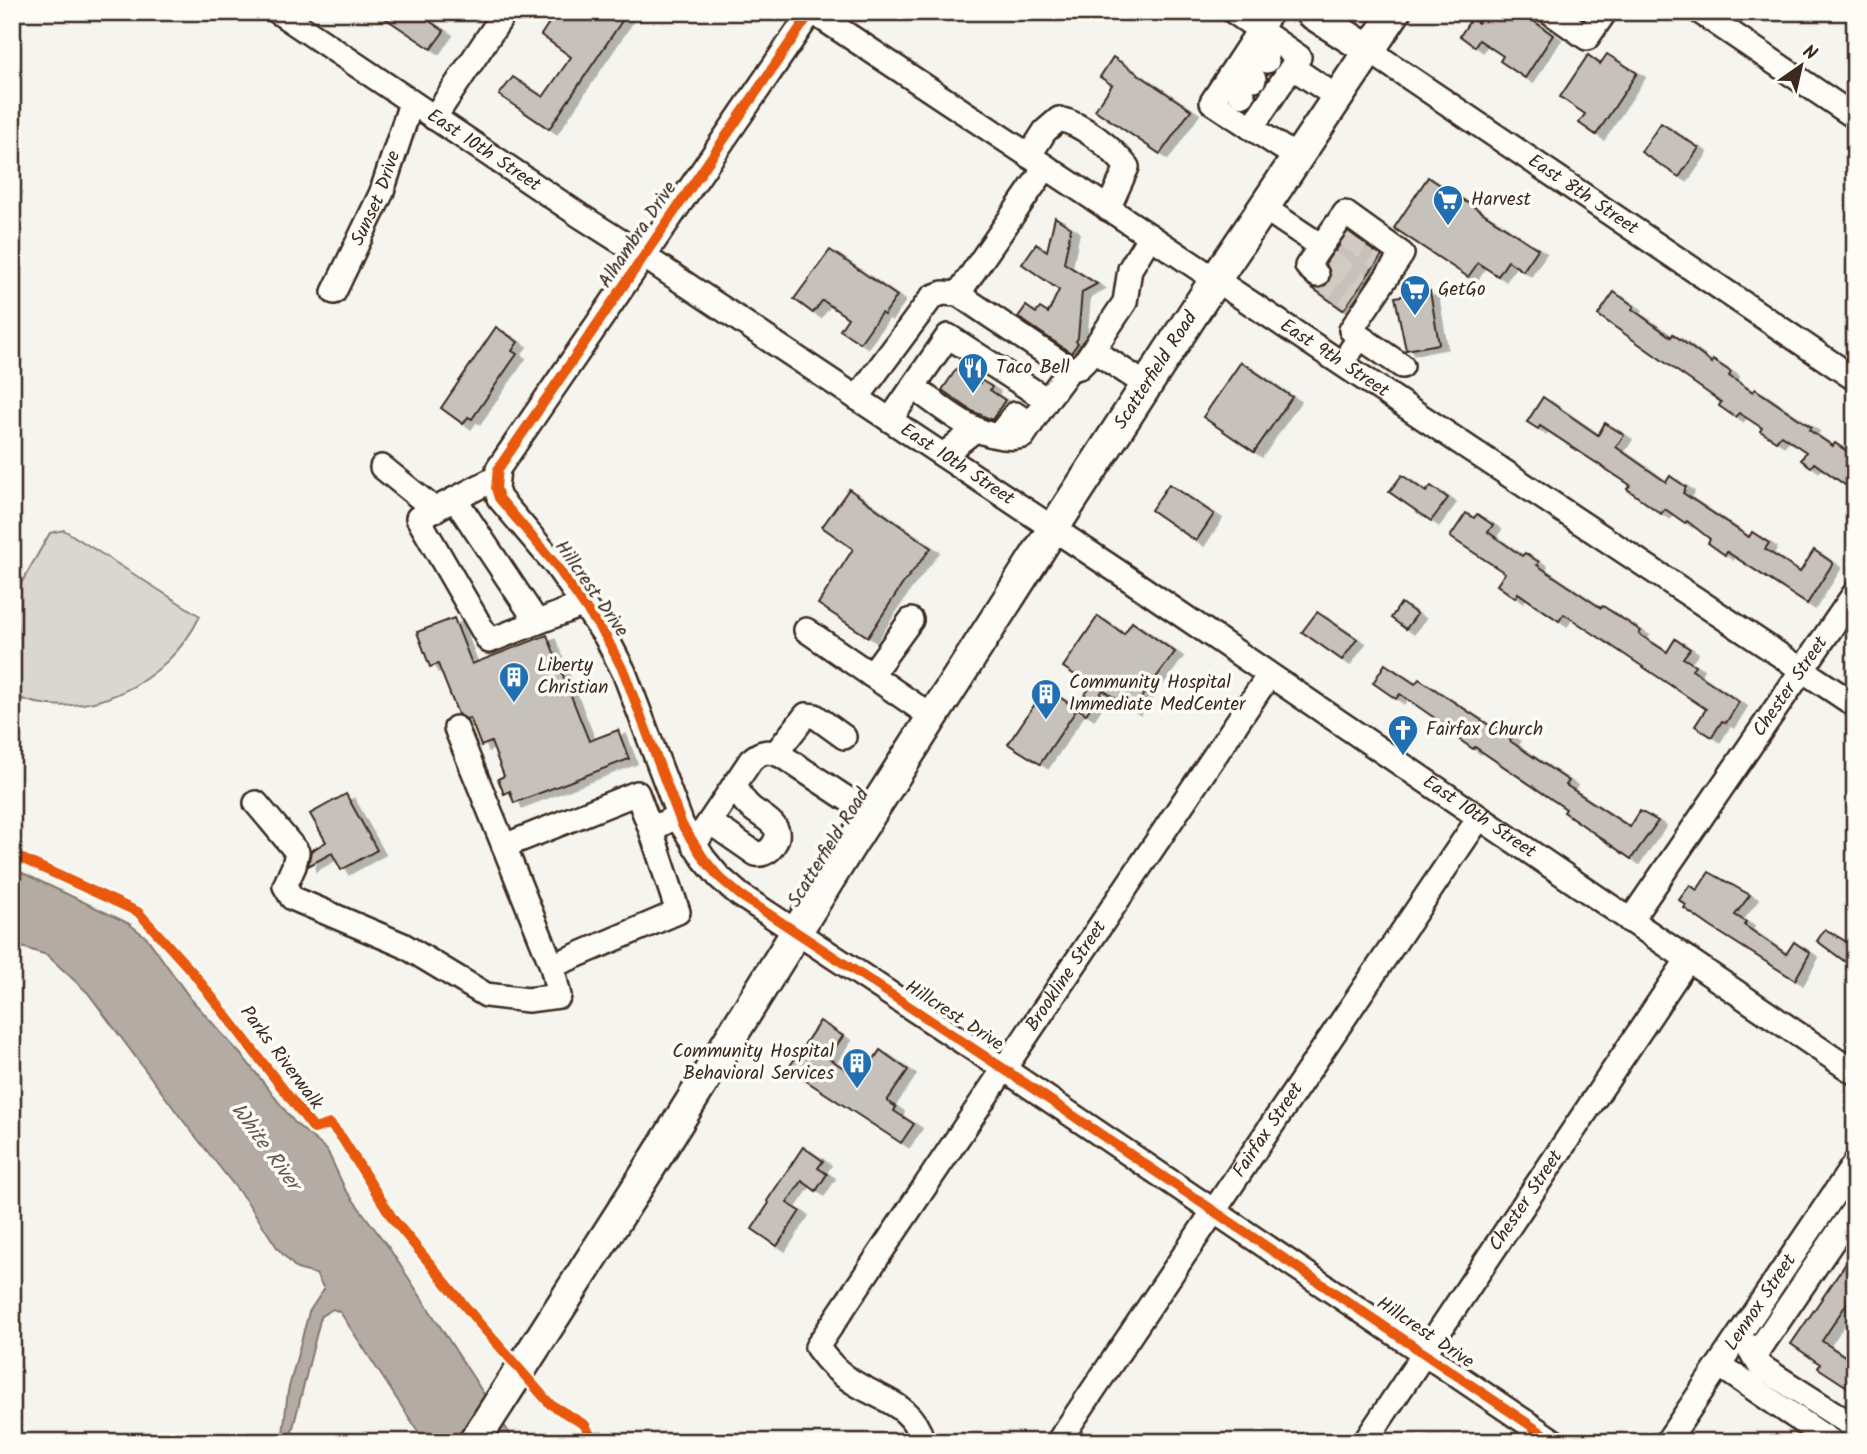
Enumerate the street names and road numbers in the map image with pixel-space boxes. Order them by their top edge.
street label: East 10th Street [420,101,547,200]
street label: Sunset Drive [343,146,409,251]
street label: East 8th Street [1521,147,1645,244]
street label: Alhambra Drive [591,175,685,294]
street label: Scatterfield Road [1106,305,1206,436]
street label: East 9th Street [1274,311,1395,406]
street label: East 10th Street [894,416,1021,514]
street label: Hillcrest Drive [546,534,636,644]
street label: Chester Street [1745,630,1836,743]
street label: East 10th Street [1416,768,1543,867]
street label: Scatterfield Road [780,782,878,913]
street label: Brookline Street [1018,914,1115,1038]
street label: Hillcrest Drive [899,973,1010,1059]
street label: Parks Riverwalk [232,1000,330,1117]
street label: Fairfax Street [1225,1076,1312,1184]
street label: Chester Street [1481,1144,1571,1258]
street label: Lennox Street [1717,1247,1805,1357]
street label: Hillcrest Drive [1370,1289,1480,1377]

